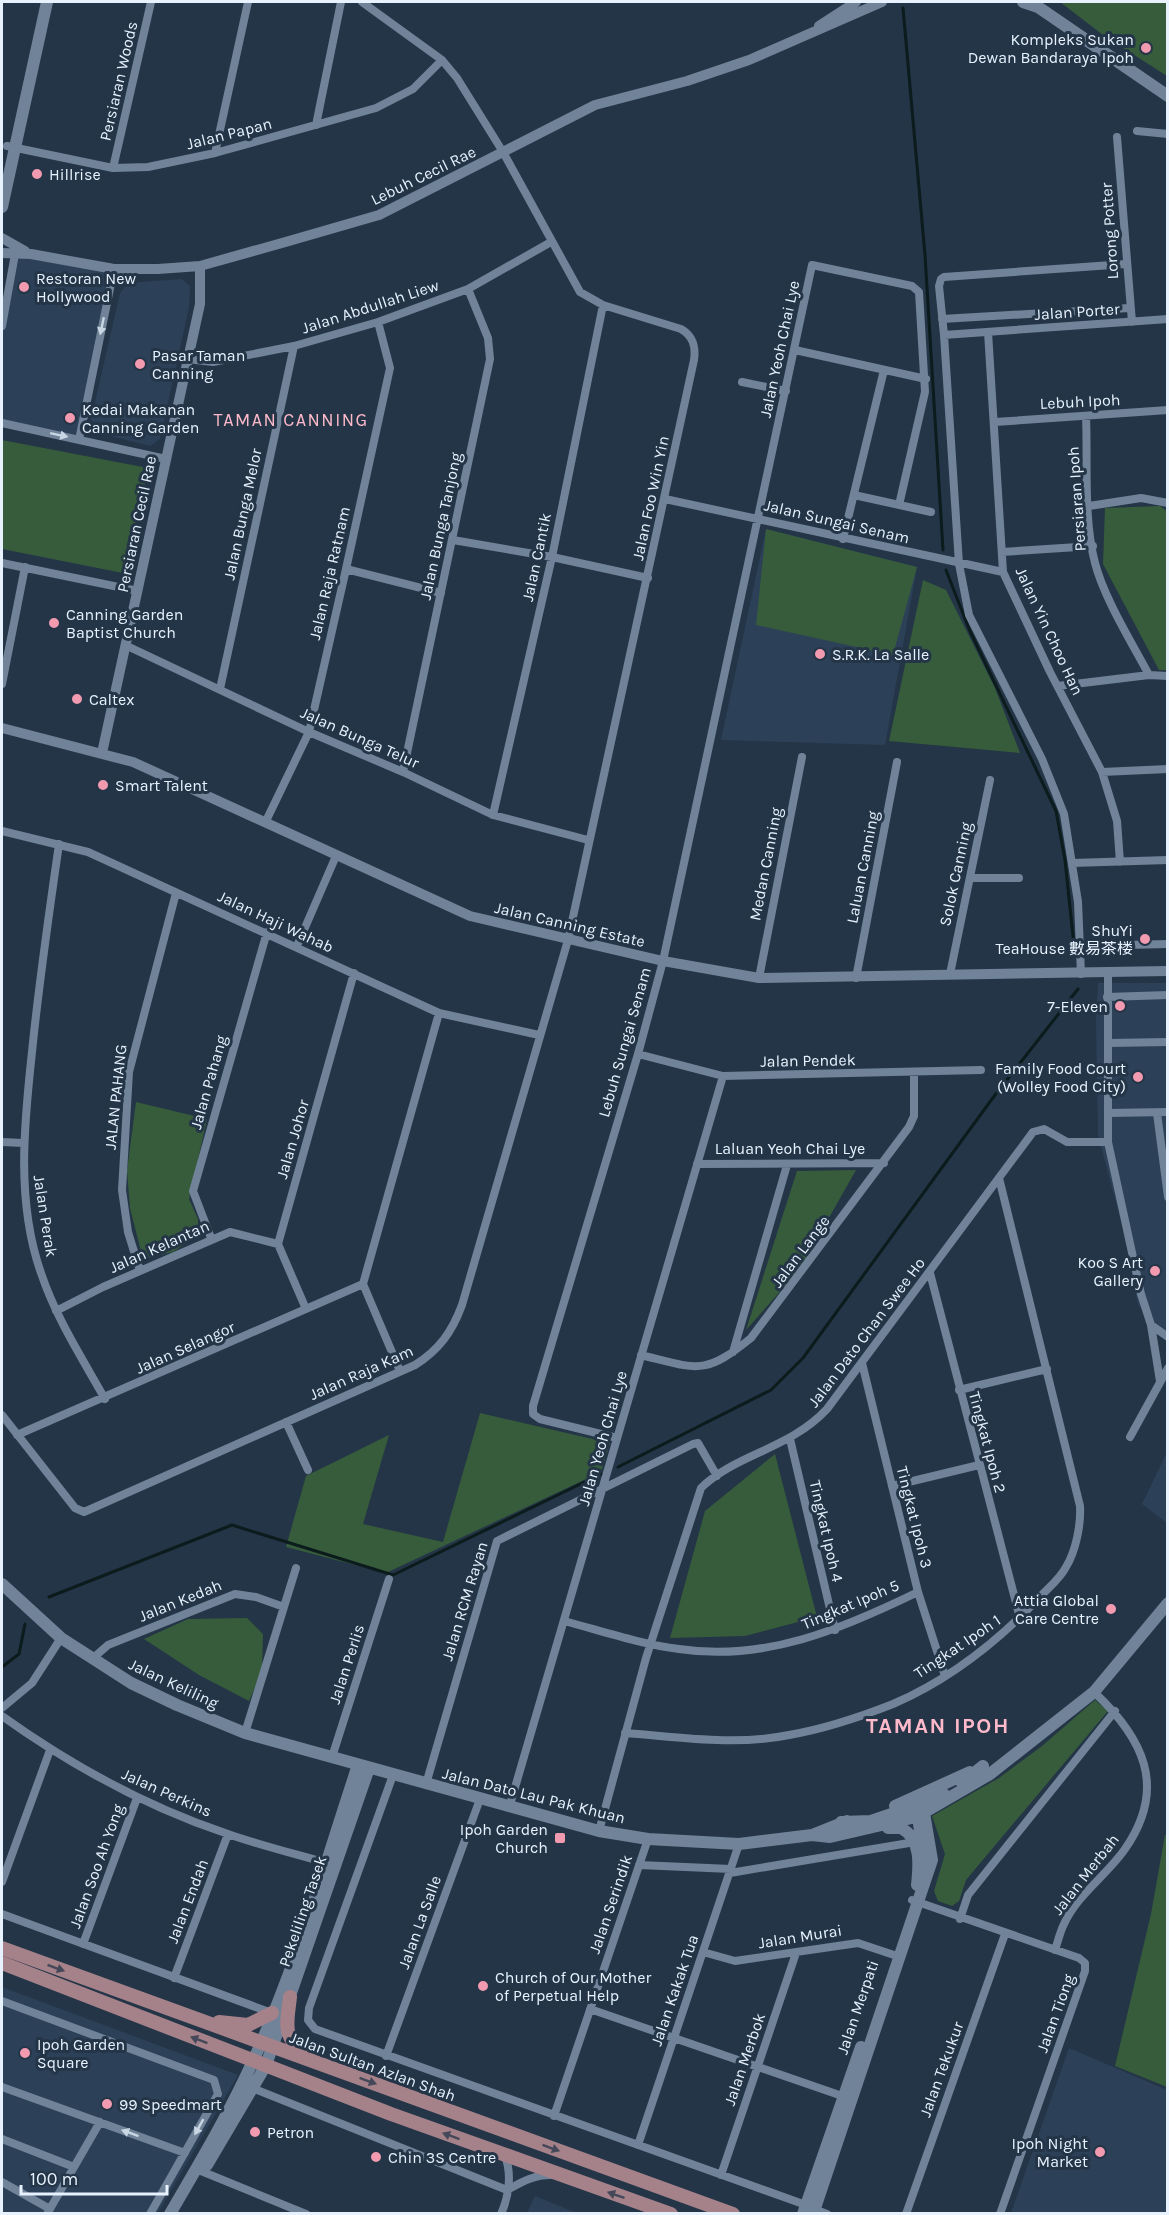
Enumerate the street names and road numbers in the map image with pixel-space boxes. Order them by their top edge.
street label: Persiaran Woods [96,20,141,143]
street label: Jalan Papan [184,114,274,153]
street label: Lebuh Cecil Rae [368,142,479,209]
street label: Lorong Potter [1097,182,1122,280]
street label: Jalan Abdullah Liew [299,275,442,338]
street label: Jalan Yeoh Chai Lye [756,279,803,419]
street label: Jalan Porter [1034,299,1121,324]
street label: Lebuh Ipoh [1039,390,1121,413]
street label: Jalan Foo Win Yin [628,434,673,562]
street label: Persiaran Ipoh [1063,446,1090,552]
street label: Jalan Bunga Melor [219,447,266,581]
street label: Jalan Bunga Tanjong [416,451,465,602]
street label: Persiaran Cecil Rae [113,454,160,594]
street label: Jalan Sungai Senam [762,495,912,547]
street label: Jalan Raja Ratnam [305,505,354,642]
street label: Jalan Cantik [518,511,555,603]
street label: Jalan Yin Choo Han [1012,564,1088,698]
street label: Jalan Bunga Telur [298,703,422,772]
street label: Medan Canning [745,806,786,922]
street label: Laluan Canning [842,809,883,925]
street label: Solok Canning [935,820,976,928]
street label: Jalan Haji Wahab [215,886,337,957]
street label: Jalan Canning Estate [493,898,647,951]
street label: Lebuh Sungai Senam [594,965,655,1119]
street label: Jalan Pahang [186,1033,231,1131]
street label: JALAN PAHANG [101,1044,130,1151]
street label: Jalan Pendek [760,1050,856,1071]
street label: Jalan Johor [272,1097,313,1181]
street label: Laluan Yeoh Chai Lye [715,1139,865,1158]
street label: Jalan Perak [30,1174,61,1258]
street label: Jalan Lange [767,1212,834,1291]
street label: Jalan Kelantan [106,1216,212,1277]
street label: Jalan Dato Chan Swee Ho [804,1254,929,1411]
street label: Jalan Selangor [133,1317,238,1378]
street label: Jalan Raja Kam [306,1341,416,1404]
street label: Jalan Yeoh Chai Lye [574,1368,631,1508]
street label: Tingkat Ipoh 2 [965,1389,1010,1495]
street label: Tingkat Ipoh 3 [893,1464,936,1570]
street label: Tingkat Ipoh 4 [806,1478,847,1584]
street label: Jalan RCM Rayan [437,1539,492,1663]
street label: Jalan Kedah [136,1575,224,1626]
street label: Tingkat Ipoh 5 [799,1575,902,1634]
street label: Tingkat Ipoh 1 [910,1610,1004,1682]
street label: Jalan Perlis [325,1622,368,1706]
street label: Jalan Keliling [126,1654,222,1713]
street label: Jalan Perkins [119,1764,215,1821]
street label: Jalan Dato Lau Pak Khuan [441,1764,627,1827]
street label: Jalan Soo Ah Yong [65,1801,128,1931]
street label: Jalan Merbah [1048,1830,1123,1919]
street label: Jalan Serindik [585,1852,636,1956]
street label: Pekeliling Tasek [275,1853,330,1969]
street label: Jalan Endah [163,1856,212,1946]
street label: Jalan La Salle [394,1873,445,1971]
street label: Jalan Murai [757,1920,843,1952]
street label: Jalan Kakak Tua [647,1932,702,2048]
street label: Jalan Merpati [832,1957,882,2057]
street label: Jalan Tiong [1032,1971,1078,2055]
street label: Jalan Merbok [720,2010,769,2108]
street label: Jalan Tekukur [915,2019,968,2120]
street label: Jalan Sultan Azlan Shah [287,2028,459,2105]

